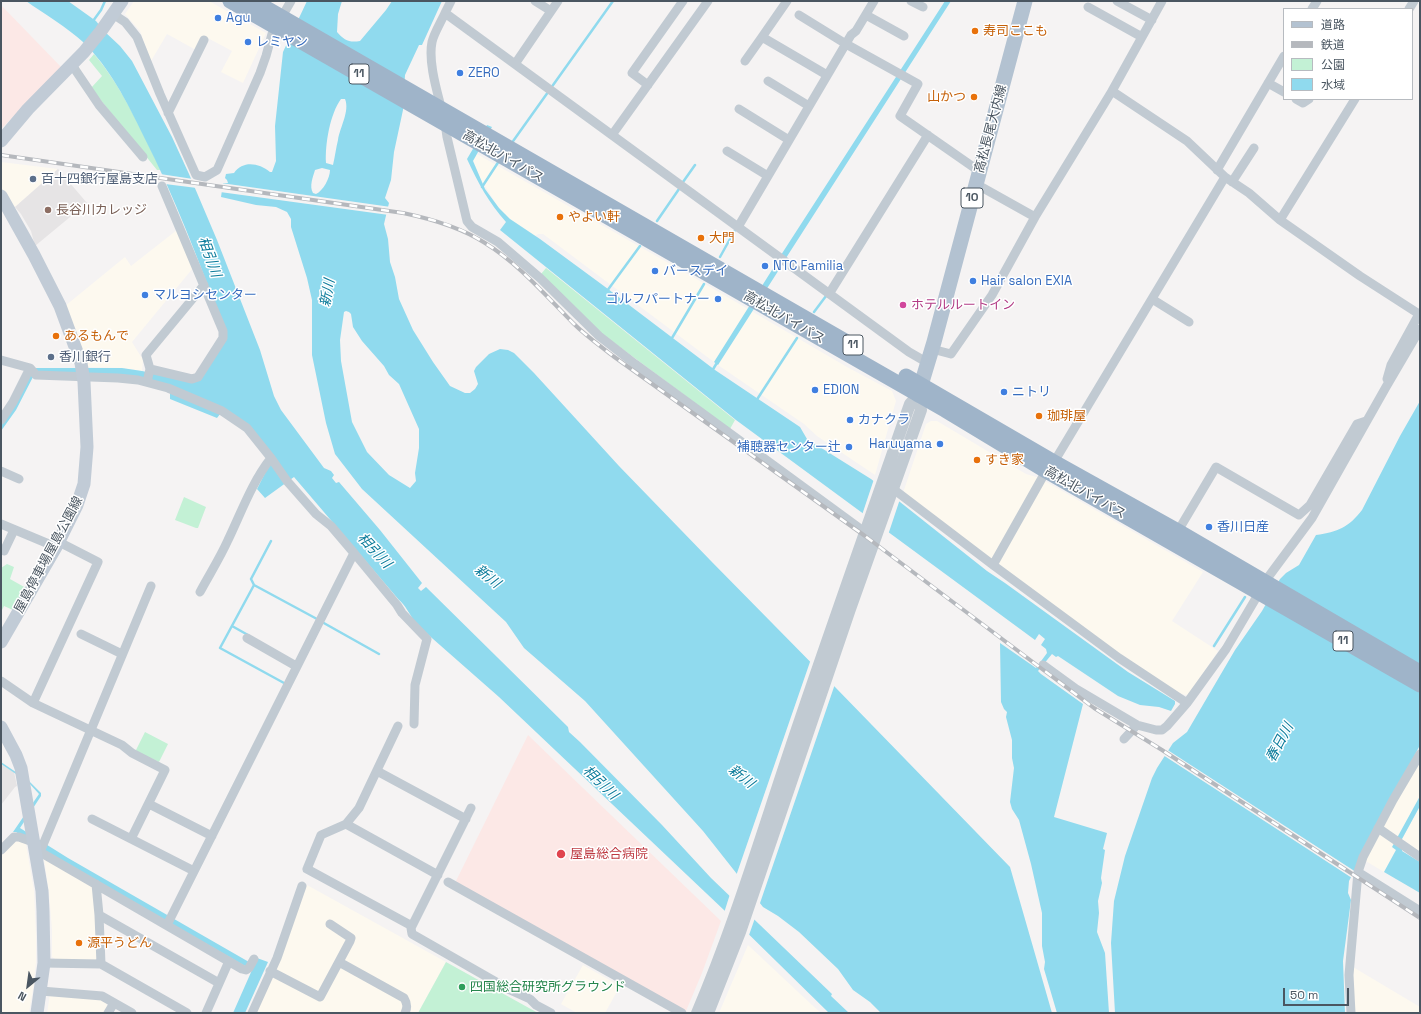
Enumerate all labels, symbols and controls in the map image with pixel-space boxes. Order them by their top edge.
legend [1283,8,1413,100]
place label: Agu [226,10,250,26]
marker: Agu [213,13,223,23]
text: 道路 [1321,17,1345,33]
place label: 寿司ここも [983,23,1048,39]
marker: 寿司ここも [970,26,980,36]
place label: レミヤン [256,34,308,50]
marker: レミヤン [243,37,253,47]
text: 鉄道 [1321,37,1345,53]
text: 公園 [1321,57,1345,73]
road number: 11 [349,64,369,84]
place label: ZERO [468,65,500,81]
marker: ZERO [455,68,465,78]
text: 水域 [1321,77,1345,93]
street label: 高松長尾大内線 [972,83,1010,175]
place label: 山かつ [927,89,966,105]
marker: 山かつ [969,92,979,102]
street label: 高松北バイパス [460,127,546,187]
place label: 百十四銀行屋島支店 [41,171,158,187]
marker: 百十四銀行屋島支店 [28,174,38,184]
road number: 10 [961,188,983,208]
place label: 長谷川カレッジ [56,202,147,218]
marker: 長谷川カレッジ [43,205,53,215]
place label: やよい軒 [568,209,620,225]
marker: やよい軒 [555,212,565,222]
place label: 大門 [709,230,735,246]
marker: 大門 [696,233,706,243]
water label: 相引川 [194,234,224,280]
place label: NTC Familia [773,258,843,274]
marker: NTC Familia [760,261,770,271]
place label: バースデイ [663,263,728,279]
marker: バースデイ [650,266,660,276]
place label: Hair salon EXIA [981,273,1072,289]
marker: Hair salon EXIA [968,276,978,286]
water label: 新川 [317,278,339,308]
place label: マルヨシセンター [153,287,257,303]
street label: 高松北バイパス [741,288,827,348]
marker: マルヨシセンター [140,290,150,300]
place label: ゴルフパートナー [606,291,710,307]
marker: ゴルフパートナー [713,294,723,304]
place label: ホテルルートイン [911,297,1015,313]
marker: ホテルルートイン [898,300,908,310]
place label: あるもんで [64,328,129,344]
marker: あるもんで [51,331,61,341]
road number: 11 [843,335,863,355]
place label: 香川銀行 [59,349,111,365]
marker: 香川銀行 [46,352,56,362]
place label: EDION [823,382,859,398]
place label: ニトリ [1012,384,1051,400]
marker: EDION [810,385,820,395]
marker: ニトリ [999,387,1009,397]
place label: 珈琲屋 [1047,408,1086,424]
marker: 珈琲屋 [1034,411,1044,421]
place label: カナクラ [858,412,910,428]
marker: カナクラ [845,415,855,425]
place label: Haruyama [869,436,932,452]
place label: 補聴器センター辻 [737,439,841,455]
marker: Haruyama [935,439,945,449]
marker: 補聴器センター辻 [844,442,854,452]
place label: すき家 [985,452,1024,468]
marker: すき家 [972,455,982,465]
street label: 高松北バイパス [1042,463,1128,523]
street label: 屋島停車場屋島公園線 [12,494,86,616]
place label: 香川日産 [1217,519,1269,535]
marker: 香川日産 [1204,522,1214,532]
water label: 相引川 [354,530,394,572]
water label: 新川 [471,562,503,592]
road number: 11 [1333,631,1353,651]
water label: 春日川 [1263,721,1297,765]
water label: 相引川 [579,762,621,804]
water label: 新川 [725,762,757,792]
place label: 屋島総合病院 [570,846,648,862]
marker: 屋島総合病院 [555,848,567,860]
place label: 源平うどん [87,935,152,951]
marker: 源平うどん [74,938,84,948]
north arrow [8,966,48,1006]
place label: 四国総合研究所グラウンド [470,979,626,995]
scale bar [1285,980,1351,1006]
marker: 四国総合研究所グラウンド [457,982,467,992]
text: 50 m [1290,987,1318,1003]
text: N [16,989,29,1004]

